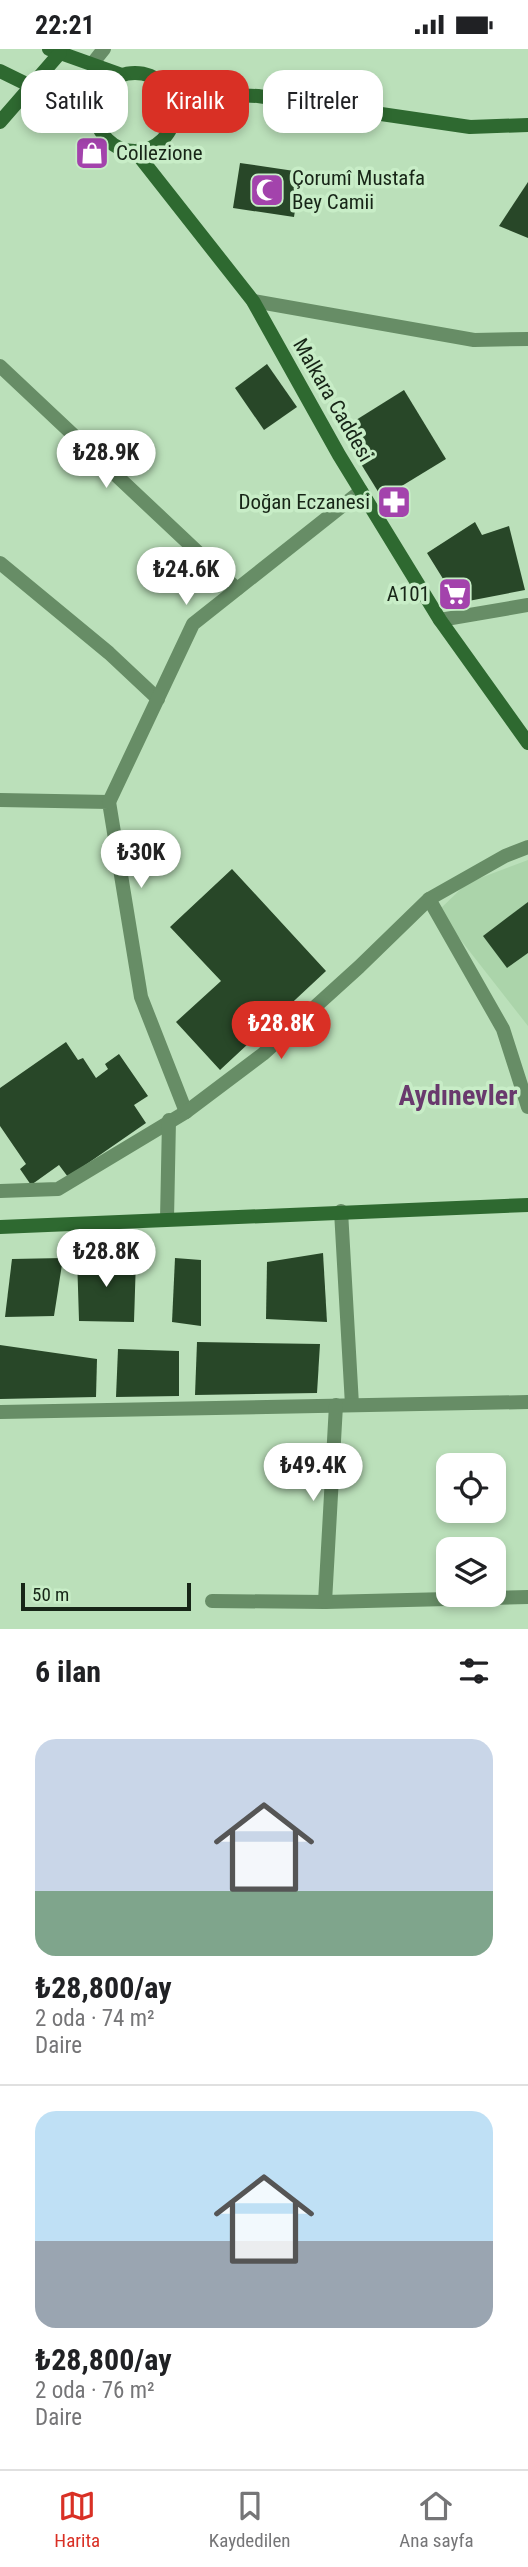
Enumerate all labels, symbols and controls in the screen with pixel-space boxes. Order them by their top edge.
text: 22:21 [35,10,95,40]
chip: Satılık [21,70,128,133]
chip: Kiralık [142,70,249,133]
chip: Filtreler [263,70,383,133]
shop icon: Collezione [73,134,111,172]
place label: Collezione [116,141,203,165]
place label: Çorumî Mustafa Bey Camii [292,166,425,214]
mosque icon: Çorumî Mustafa Bey Camii [248,171,286,209]
street label: Malkara Caddesi [288,334,378,466]
pin: ₺28.9K [49,431,163,490]
text: ₺28.9K [73,439,139,466]
pharmacy icon: Doğan Eczanesi [375,483,413,521]
place label: Doğan Eczanesi [238,490,370,514]
pin: ₺24.6K [129,547,243,607]
text: ₺24.6K [153,556,219,583]
supermarket icon: A101 [436,575,474,613]
place label: A101 [387,582,430,606]
pin: ₺30K [100,831,182,890]
text: ₺30K [117,839,165,866]
pin: ₺28.8K [224,1002,338,1061]
text: ₺28.8K [248,1010,314,1037]
district label: Aydınevler [399,1079,517,1112]
pin: ₺28.8K [49,1229,163,1289]
text: ₺28.8K [73,1238,139,1265]
pin: ₺49.4K [256,1443,370,1503]
text: ₺49.4K [280,1452,346,1479]
map controls [436,1453,506,1607]
button: locate [436,1453,506,1523]
button: layers [436,1537,506,1607]
scale bar [21,1580,191,1612]
text: 50 m [32,1583,69,1606]
icon: filters [455,1652,493,1690]
text: 6 ilan [35,1654,101,1689]
icon: home [201,1784,327,1910]
text: ₺28,800/ay [35,1970,172,2005]
text: 2 oda · 74 m² [35,2005,155,2032]
text: Daire [35,2032,82,2059]
icon: home [201,2156,327,2282]
text: ₺28,800/ay [35,2342,172,2377]
text: 2 oda · 76 m² [35,2377,155,2404]
text: Daire [35,2404,82,2431]
tab: Harita [54,2487,100,2552]
tab: Kaydedilen [209,2487,291,2552]
tab: Ana sayfa [399,2487,474,2552]

